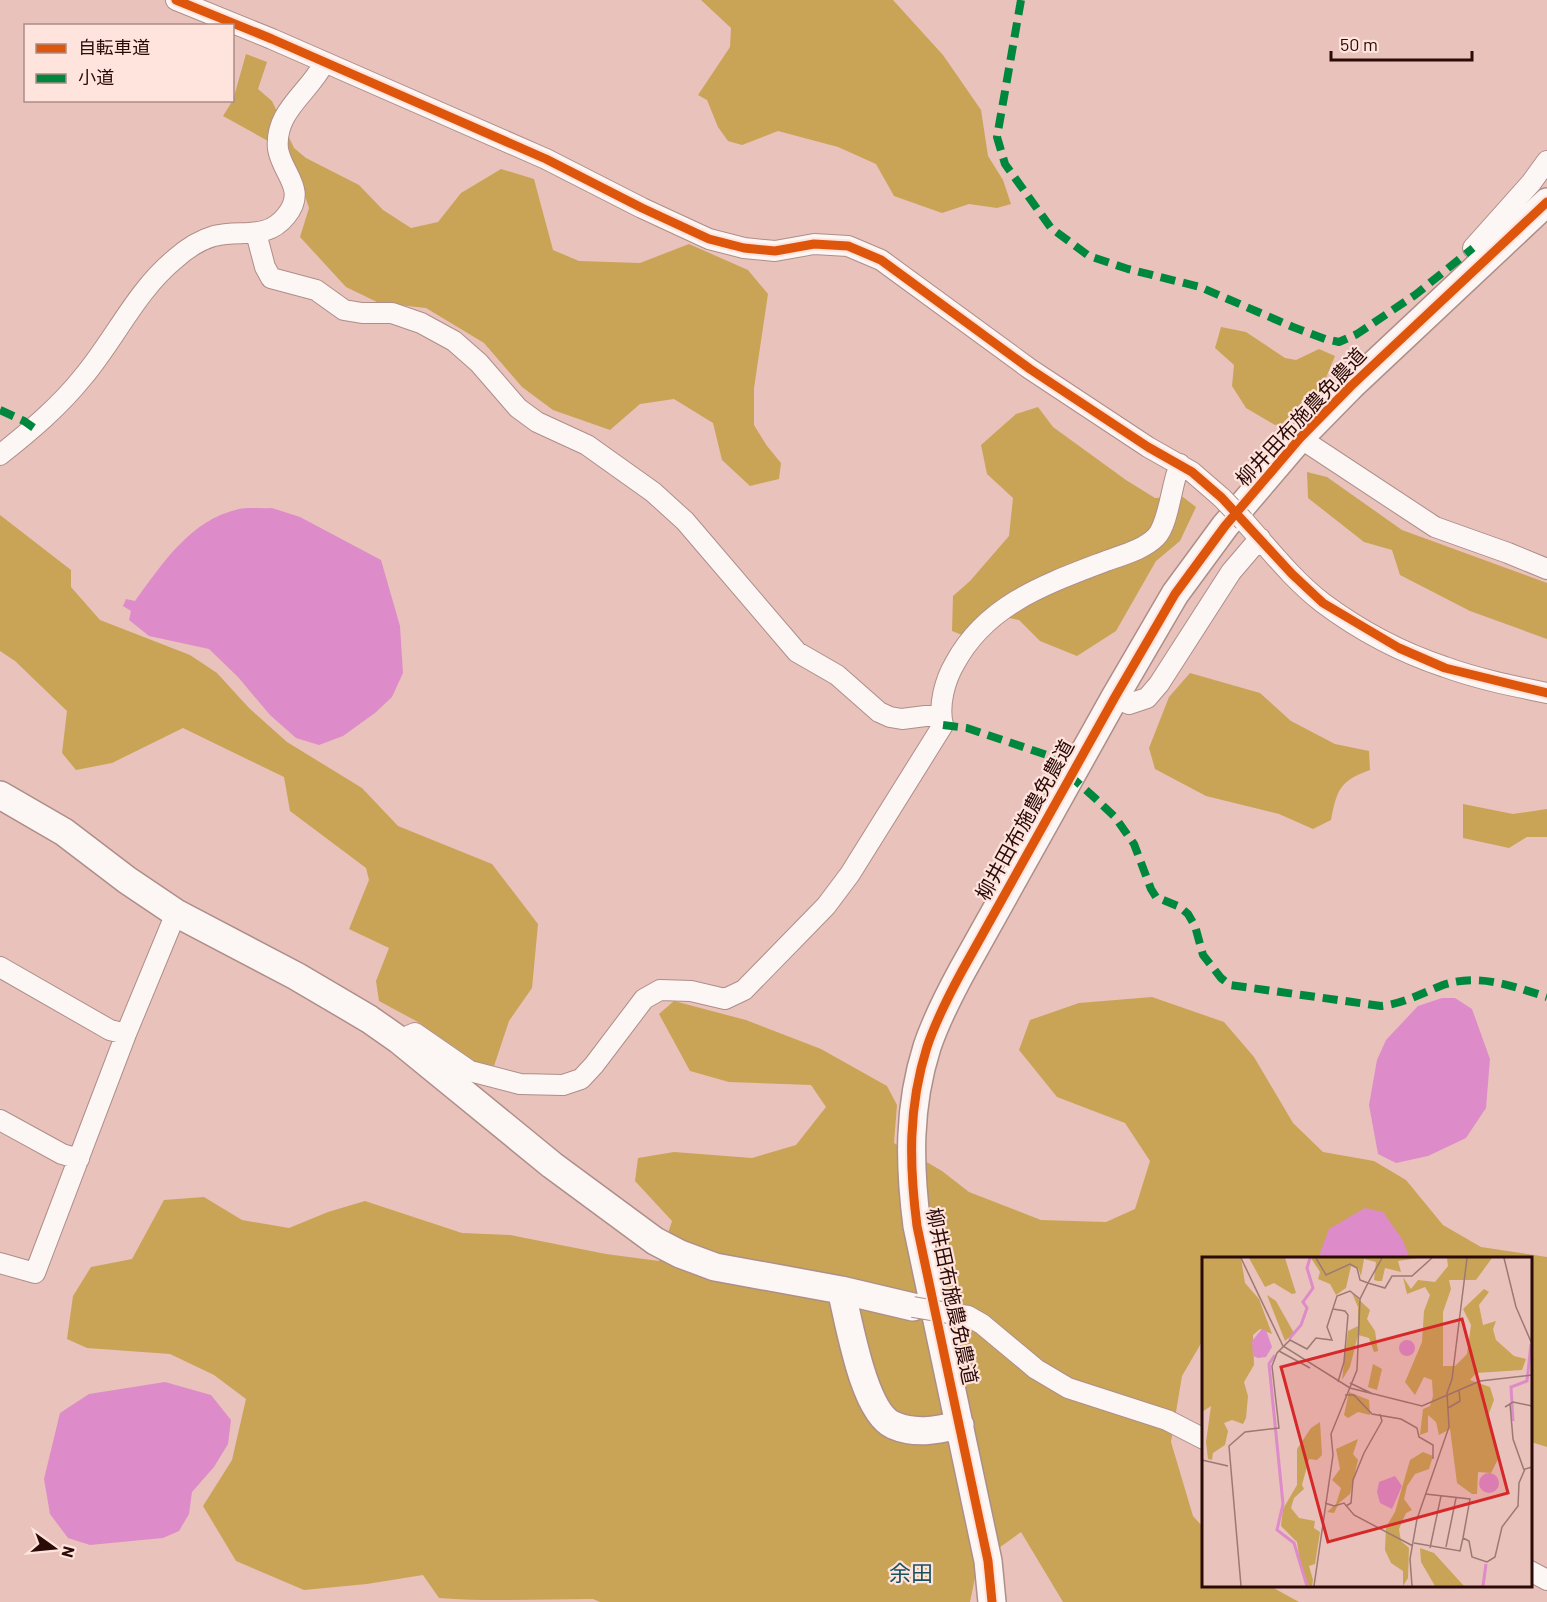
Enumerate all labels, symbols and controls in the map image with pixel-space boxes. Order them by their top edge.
legend [24,24,234,102]
scale bar [1331,24,1472,62]
text: 50 m [1340,33,1378,55]
text: 自転車道 [78,36,150,58]
text: 小道 [78,66,114,88]
street label: 柳井田布施農免農道 [1230,342,1370,490]
street label: 柳井田布施農免農道 [970,735,1078,904]
street label: 柳井田布施農免農道 [923,1205,983,1386]
inset map [1202,1257,1532,1587]
north arrow [24,1518,84,1578]
text: N [58,1544,80,1560]
district label: 余田 [889,1559,933,1585]

